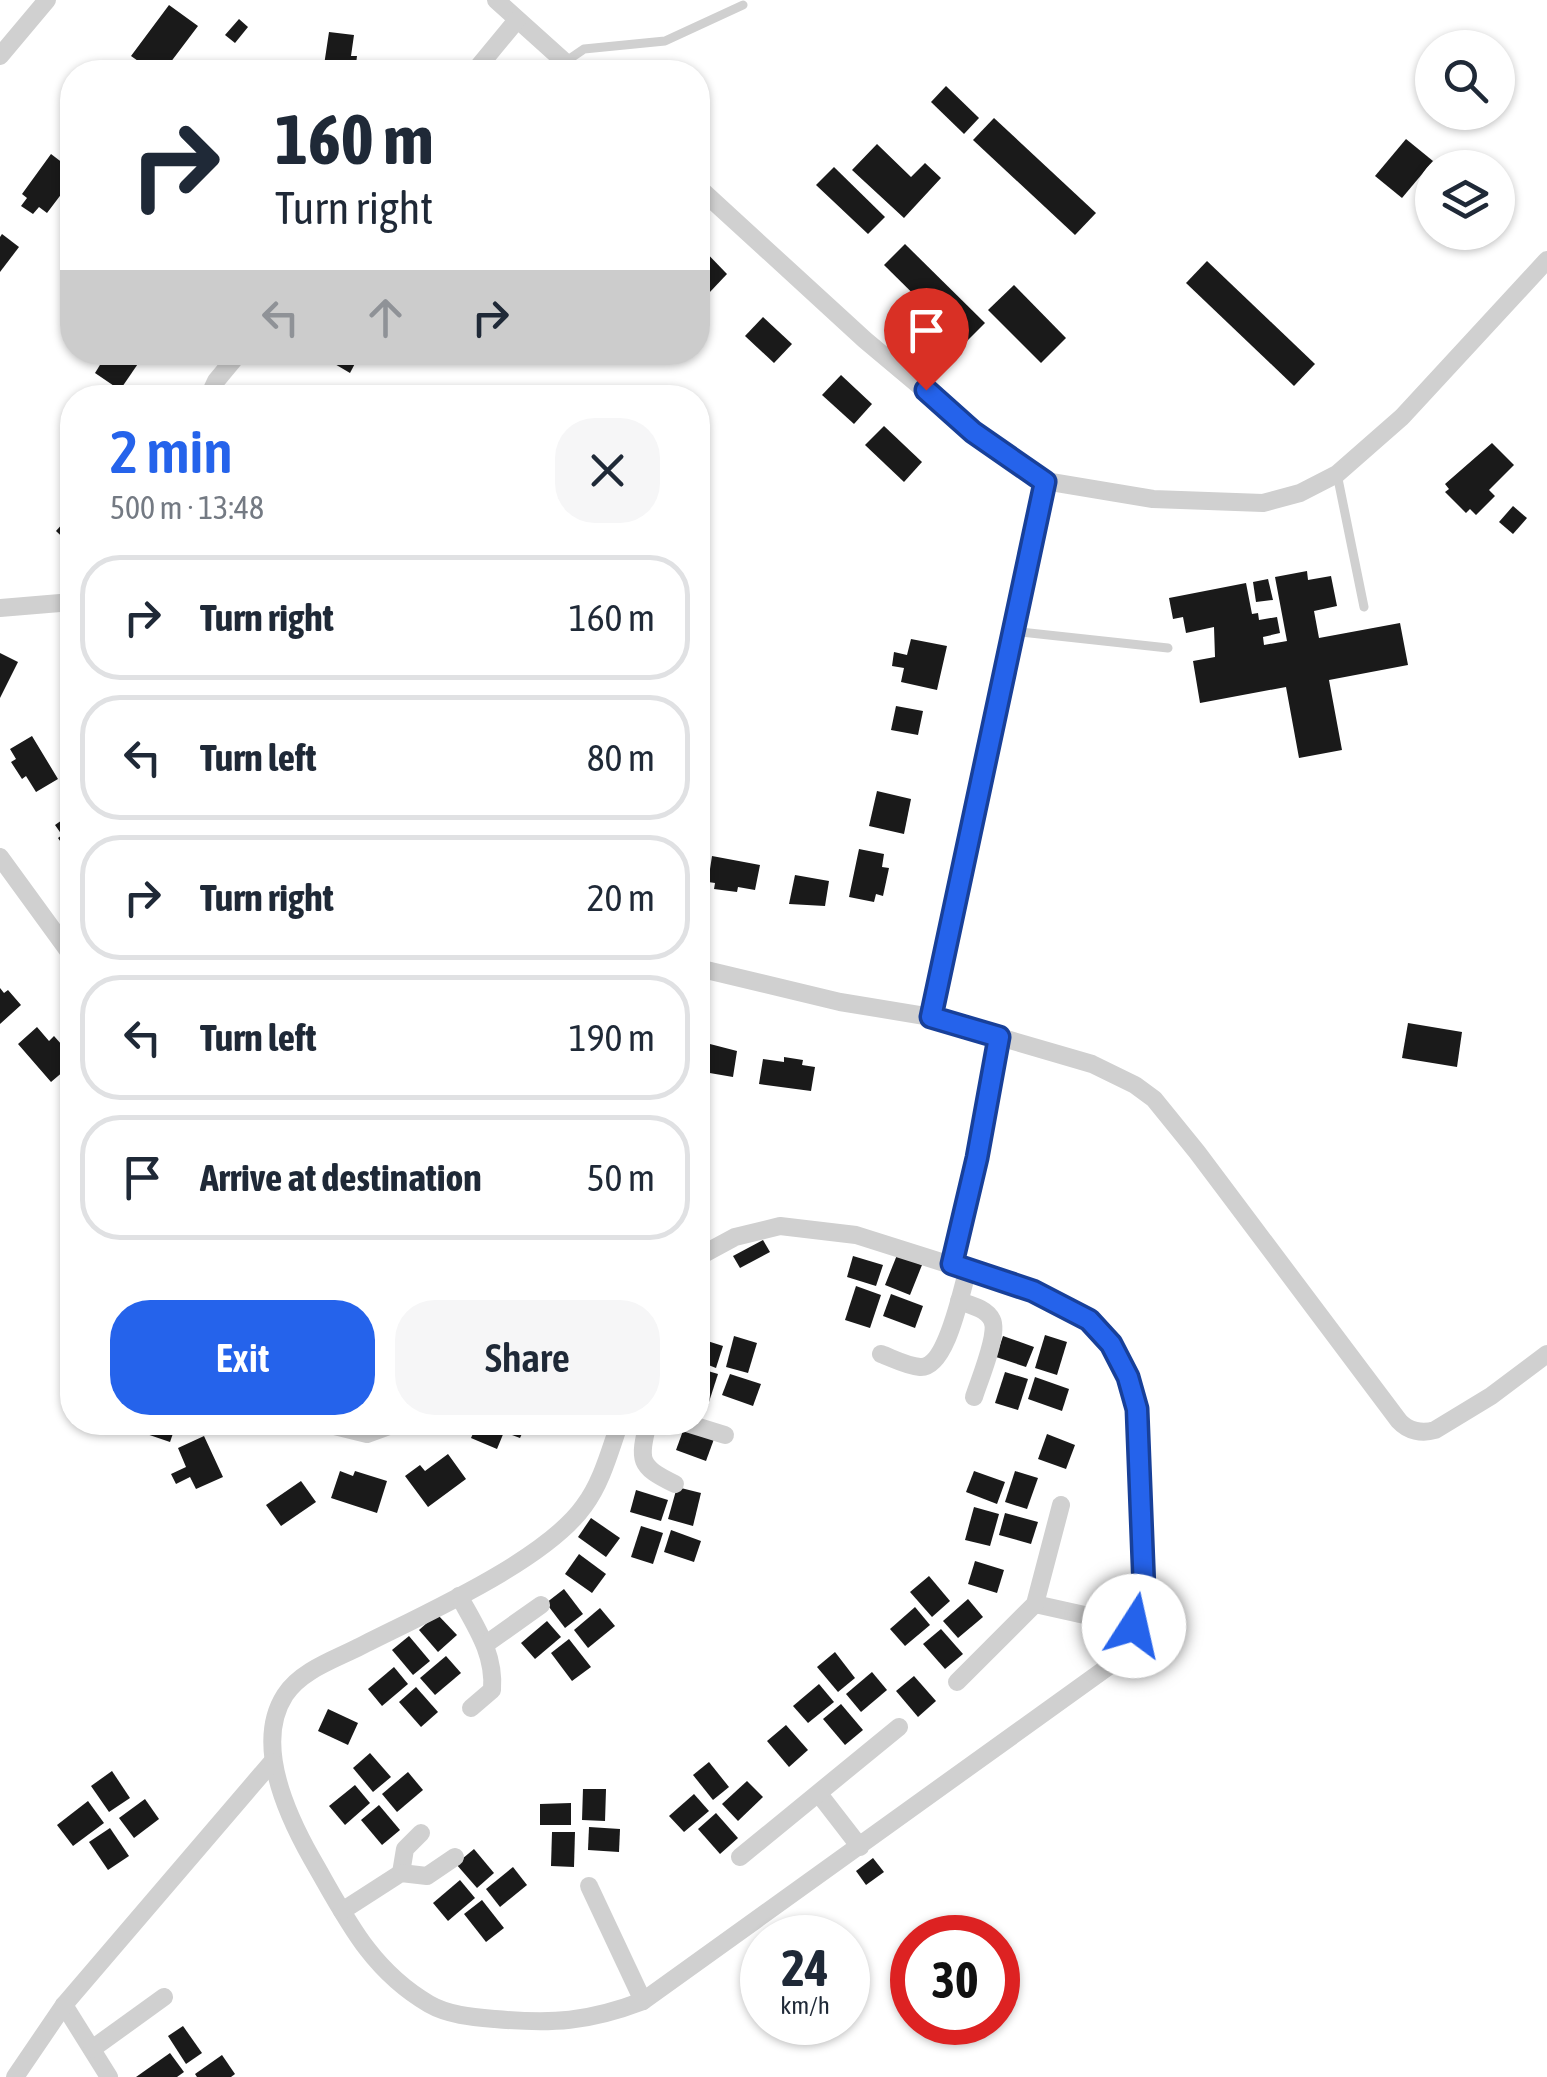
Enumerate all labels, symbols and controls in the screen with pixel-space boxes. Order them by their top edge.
map controls [1415,30,1515,250]
button: search [1415,30,1515,130]
text: 160 m [275,99,434,179]
icon: right [110,100,240,230]
button: layers [1415,150,1515,250]
text: Turn right [275,182,433,234]
pin [884,288,969,391]
icon: left [253,290,308,345]
icon: ahead [358,290,413,345]
icon: right [463,290,518,345]
icon: arrive [899,303,954,358]
text: 2 min [110,417,233,486]
button: close [555,418,660,523]
text: 500 m · 13:48 [110,489,264,526]
icon: right [115,590,170,645]
text: Turn right [200,596,334,639]
text: 160 m [569,596,655,639]
icon: left [115,730,170,785]
text: Turn left [200,736,316,779]
text: 80 m [587,736,655,779]
icon: right [115,870,170,925]
text: Turn right [200,876,334,919]
text: 20 m [587,876,655,919]
icon: left [115,1010,170,1065]
text: Turn left [200,1016,316,1059]
text: 190 m [569,1016,655,1059]
icon: arrive [115,1150,170,1205]
text: Arrive at destination [200,1156,482,1199]
text: 50 m [587,1156,655,1199]
button: Exit [110,1300,375,1415]
button: Share [395,1300,660,1415]
position arrow [1082,1574,1186,1678]
speed limit sign: 30 [890,1915,1020,2045]
text: 24 [781,1939,828,1997]
text: km/h [780,1991,830,2019]

